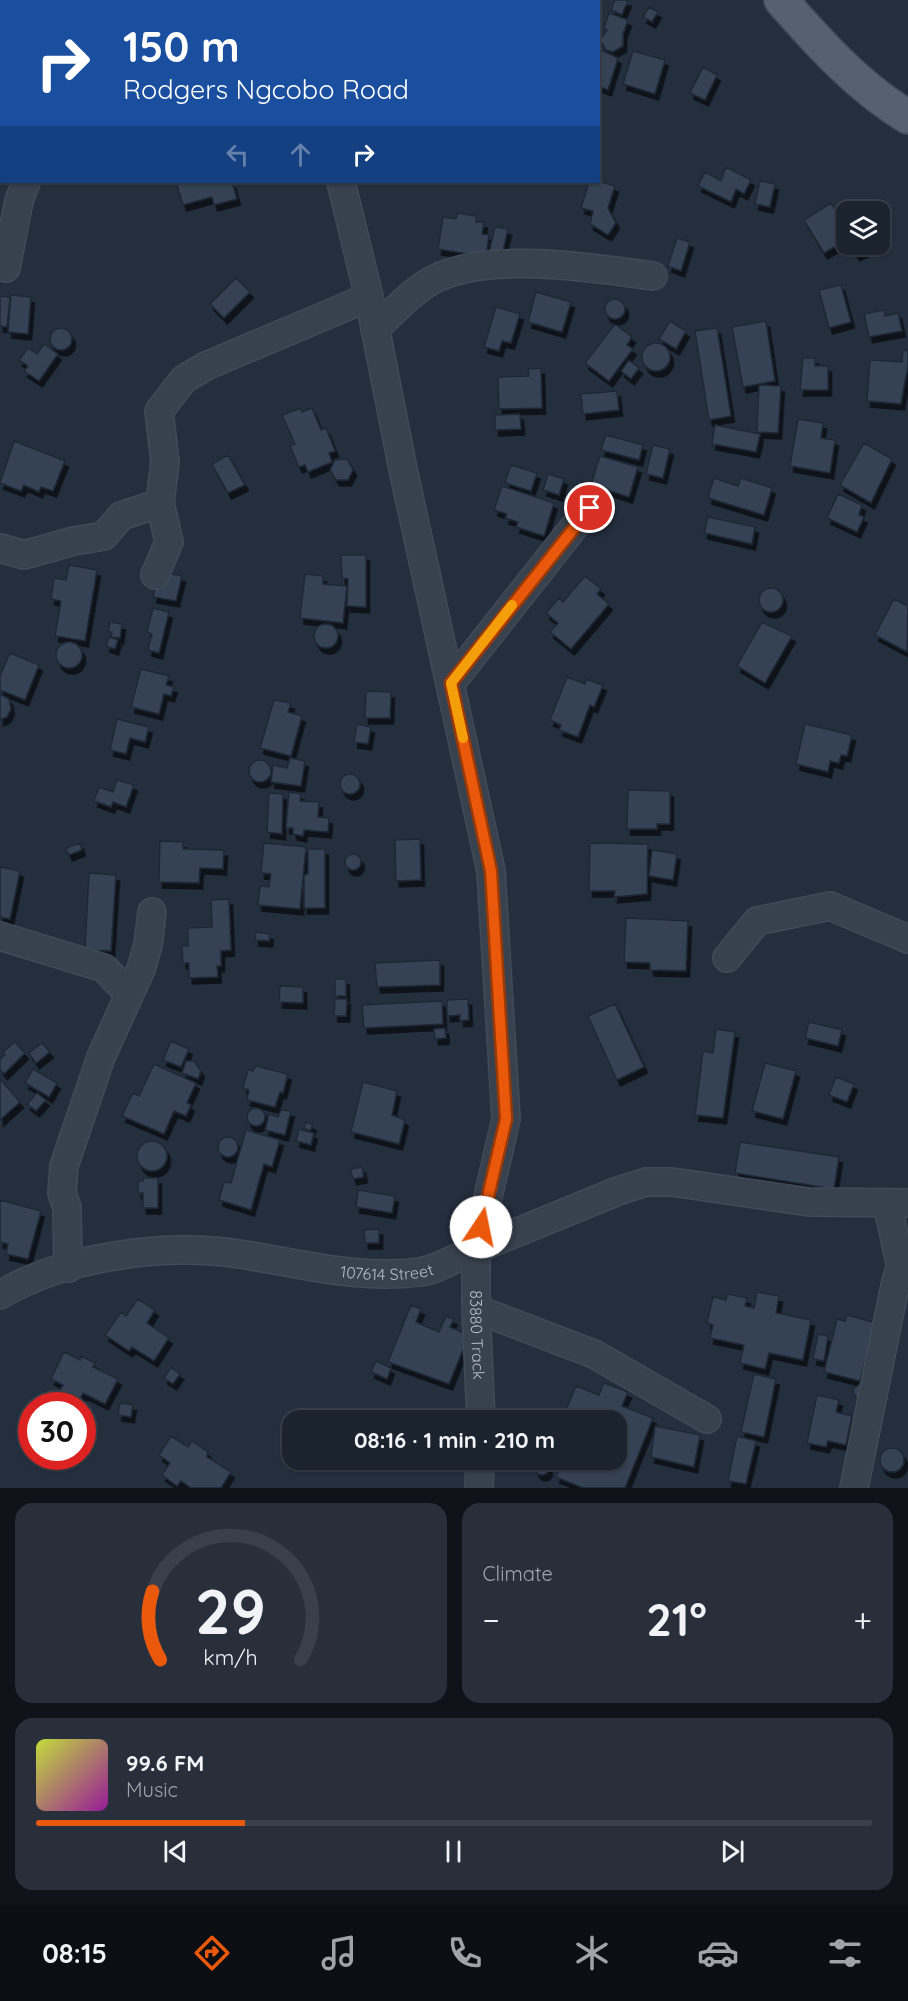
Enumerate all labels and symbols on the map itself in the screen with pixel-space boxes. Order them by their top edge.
pin [564,482,615,533]
position arrow [449,1195,513,1259]
street label: 107614 Street [339,1259,436,1284]
street label: 83880 Track [466,1290,489,1380]
speed limit sign: 30 [18,1392,96,1470]

